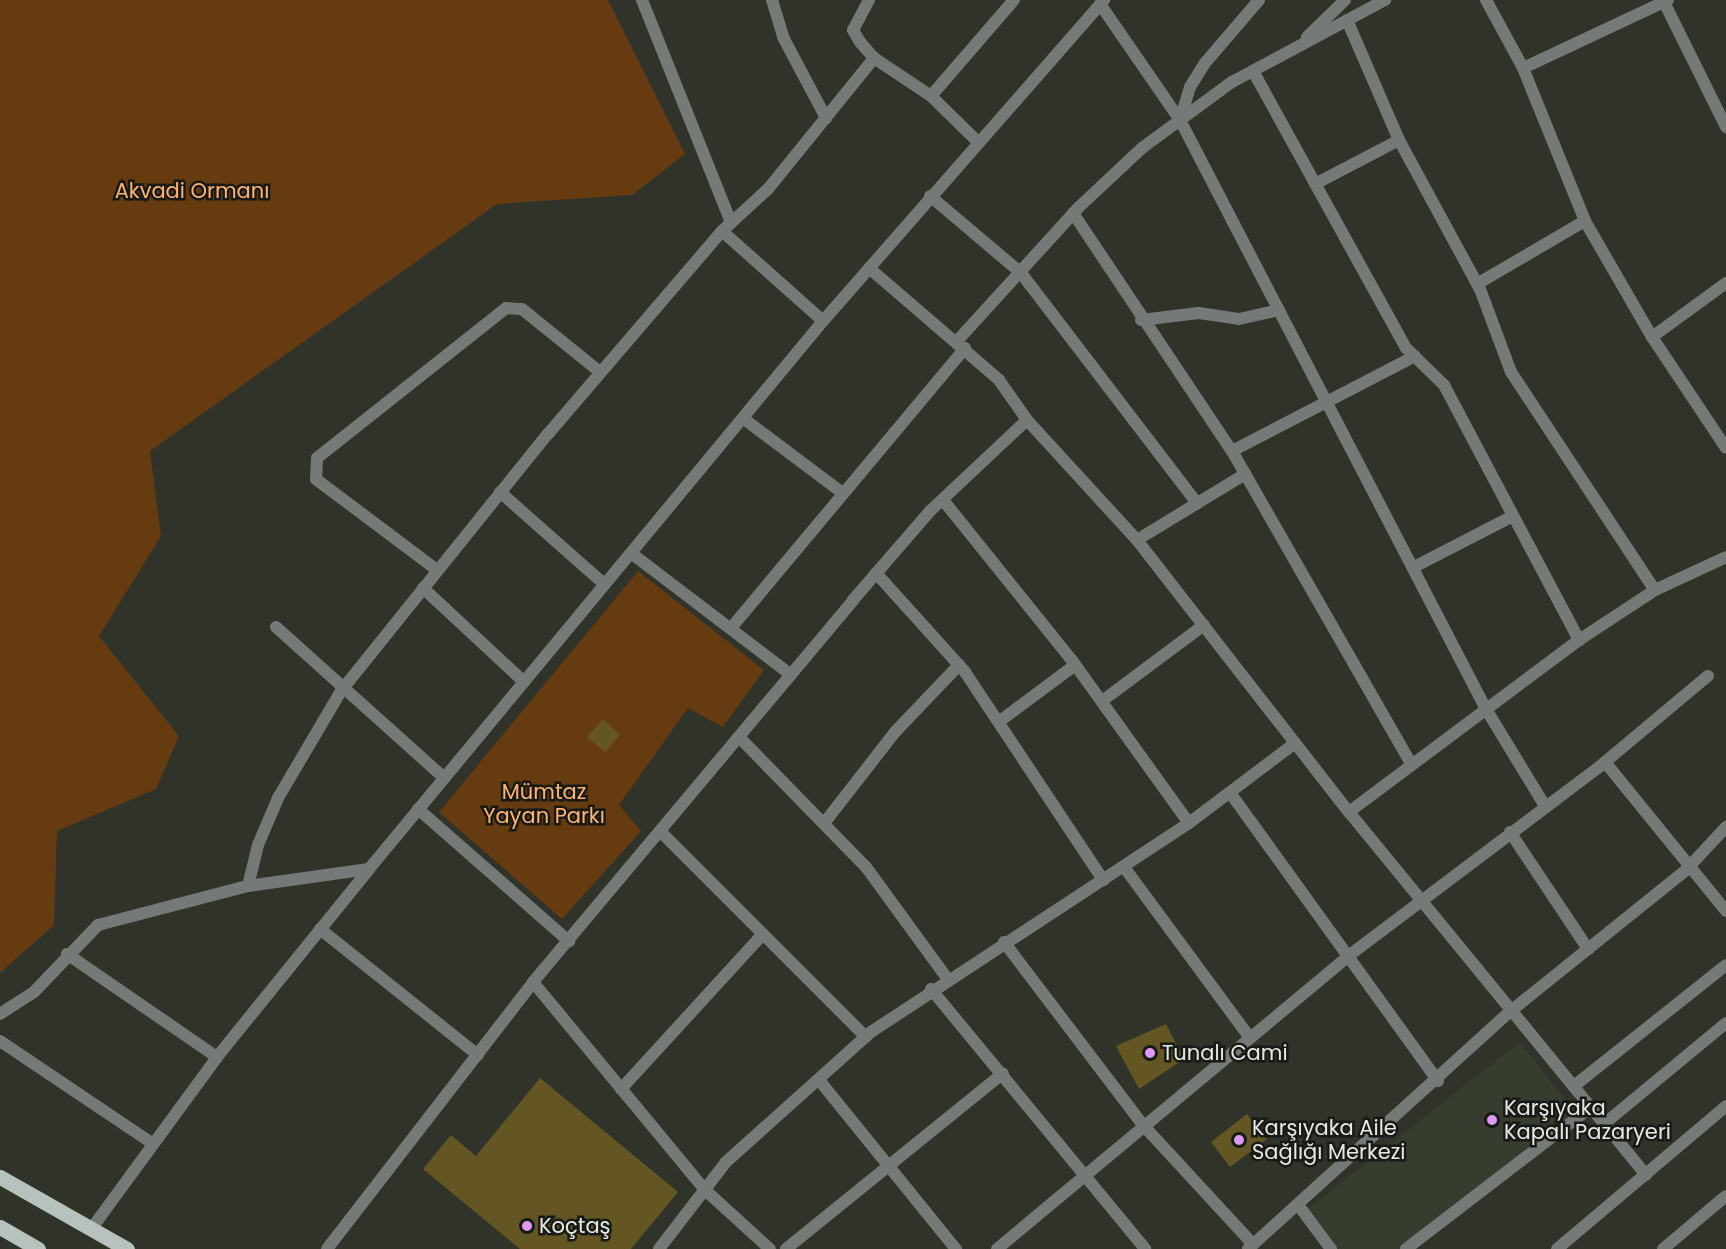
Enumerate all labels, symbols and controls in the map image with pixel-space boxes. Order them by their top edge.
park label: Akvadi Ormanı [115,178,269,204]
park label: Mümtaz Yayan Parkı [483,779,605,829]
place label: Tunalı Cami [1162,1040,1288,1066]
marker: Tunalı Cami [1143,1046,1157,1060]
place label: Karşıyaka Kapalı Pazaryeri [1504,1095,1671,1145]
marker: Karşıyaka Kapalı Pazaryeri [1485,1113,1499,1127]
place label: Karşıyaka Aile Sağlığı Merkezi [1252,1115,1406,1165]
marker: Karşıyaka Aile Sağlığı Merkezi [1230,1131,1248,1149]
place label: Koçtaş [539,1213,611,1239]
marker: Koçtaş [520,1219,534,1233]

